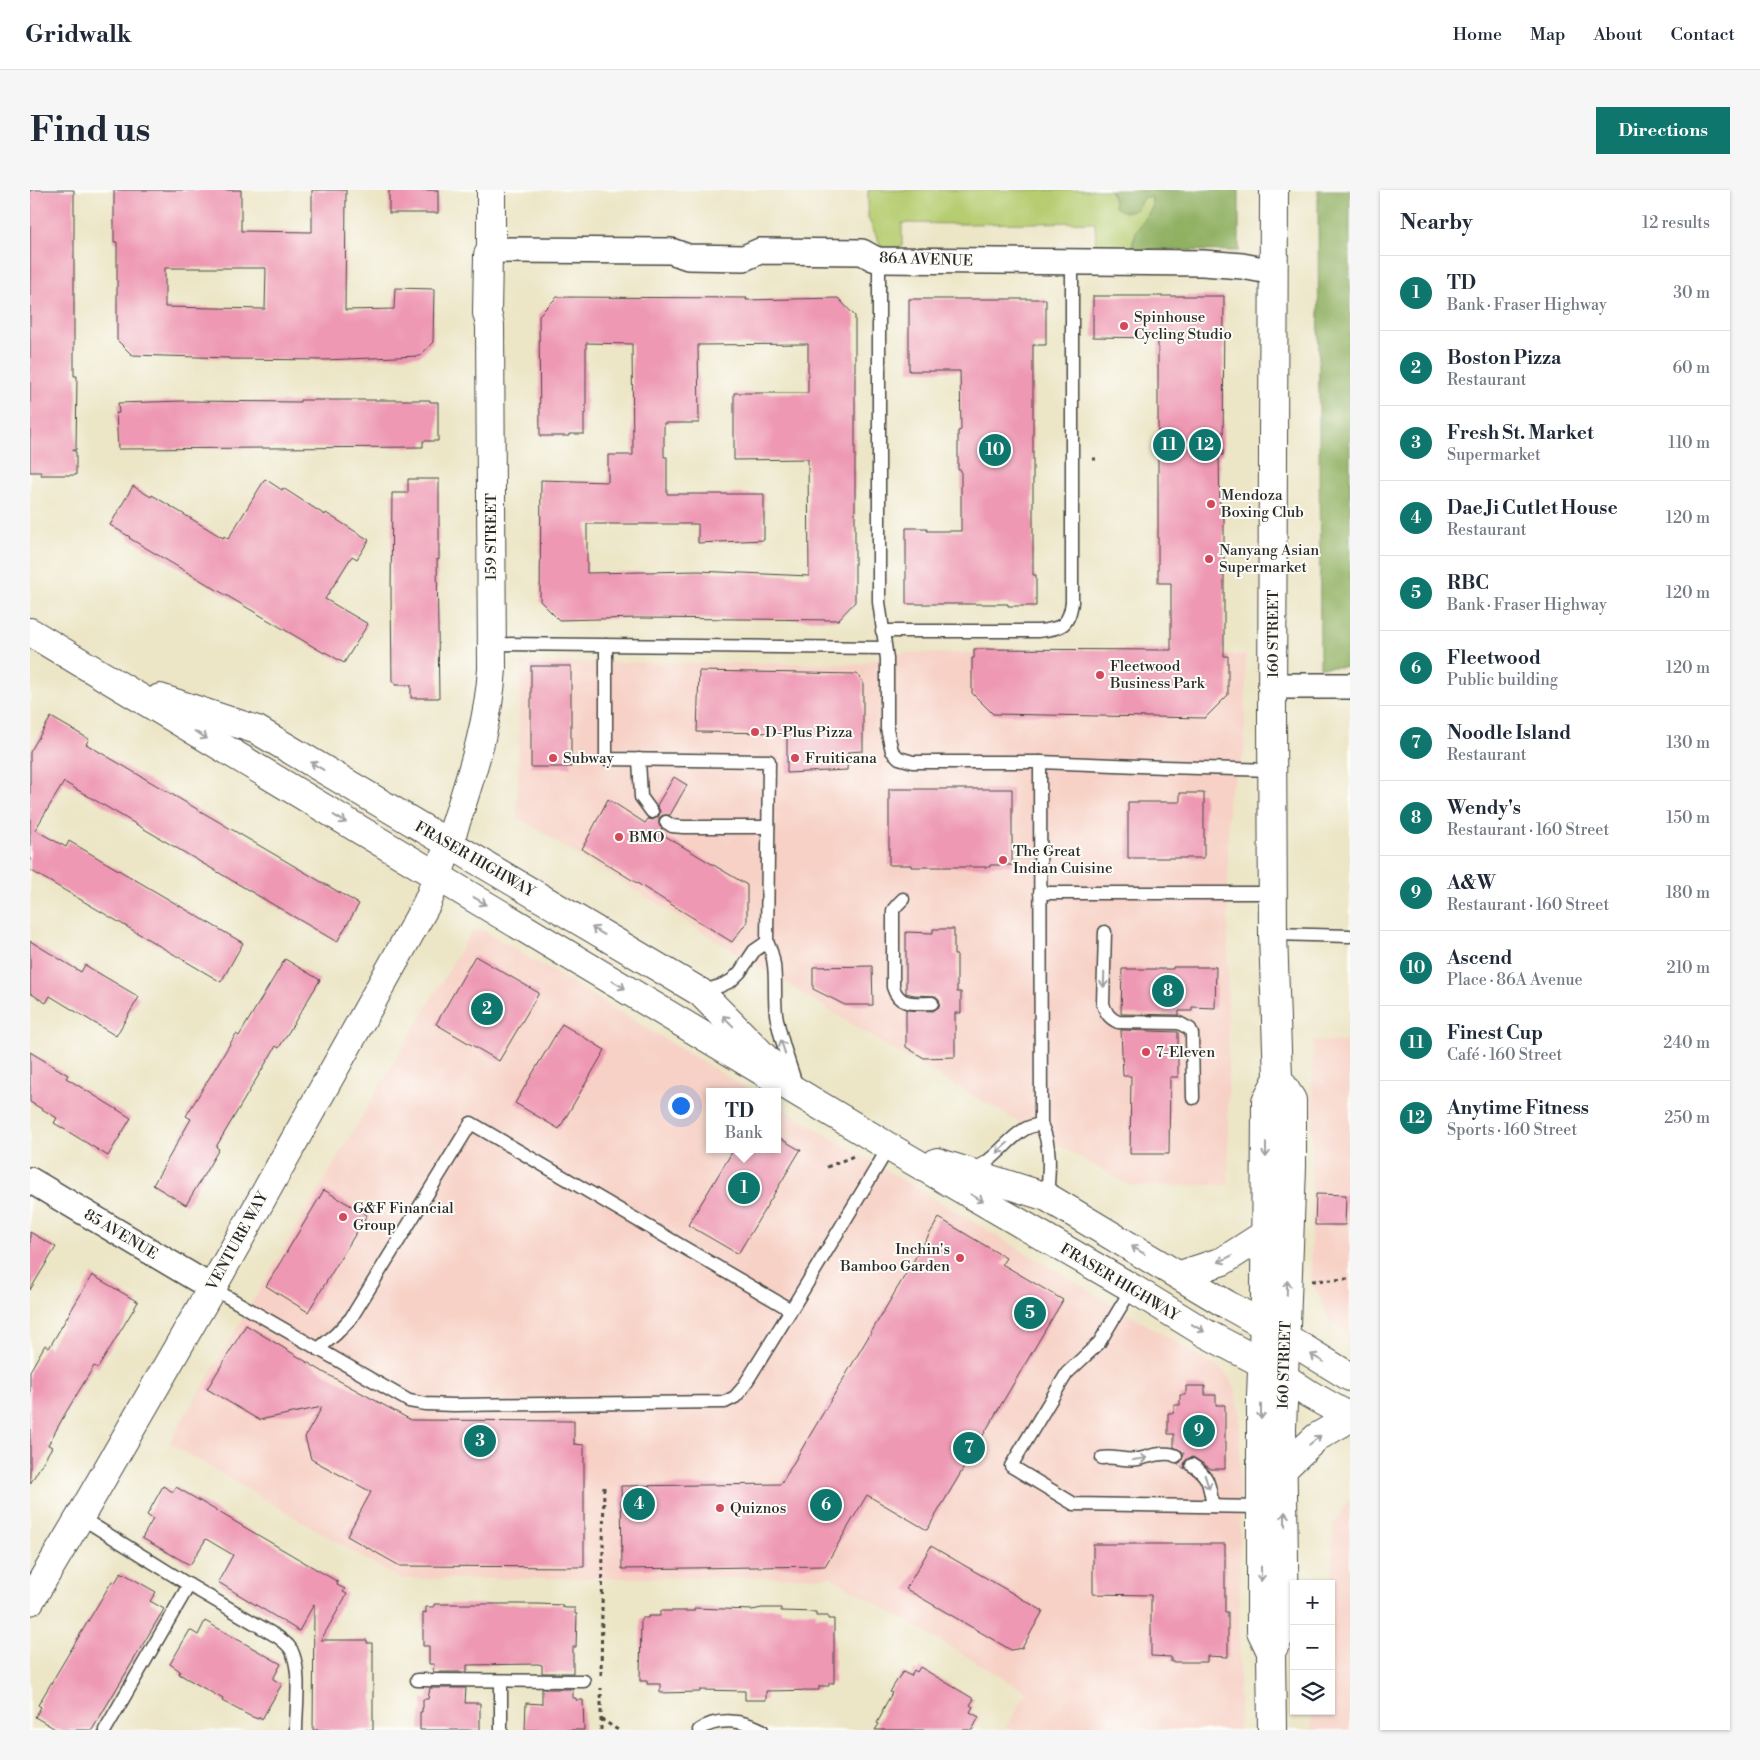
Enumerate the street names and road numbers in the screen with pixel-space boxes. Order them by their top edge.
street label: 86A AVENUE [879,248,973,271]
street label: 159 STREET [482,493,501,581]
street label: 160 STREET [1264,589,1283,678]
street label: FRASER HIGHWAY [411,817,539,902]
street label: VENTURE WAY [202,1188,273,1295]
street label: 85 AVENUE [80,1205,161,1264]
street label: FRASER HIGHWAY [1057,1239,1184,1326]
street label: 160 STREET [1273,1320,1296,1410]

